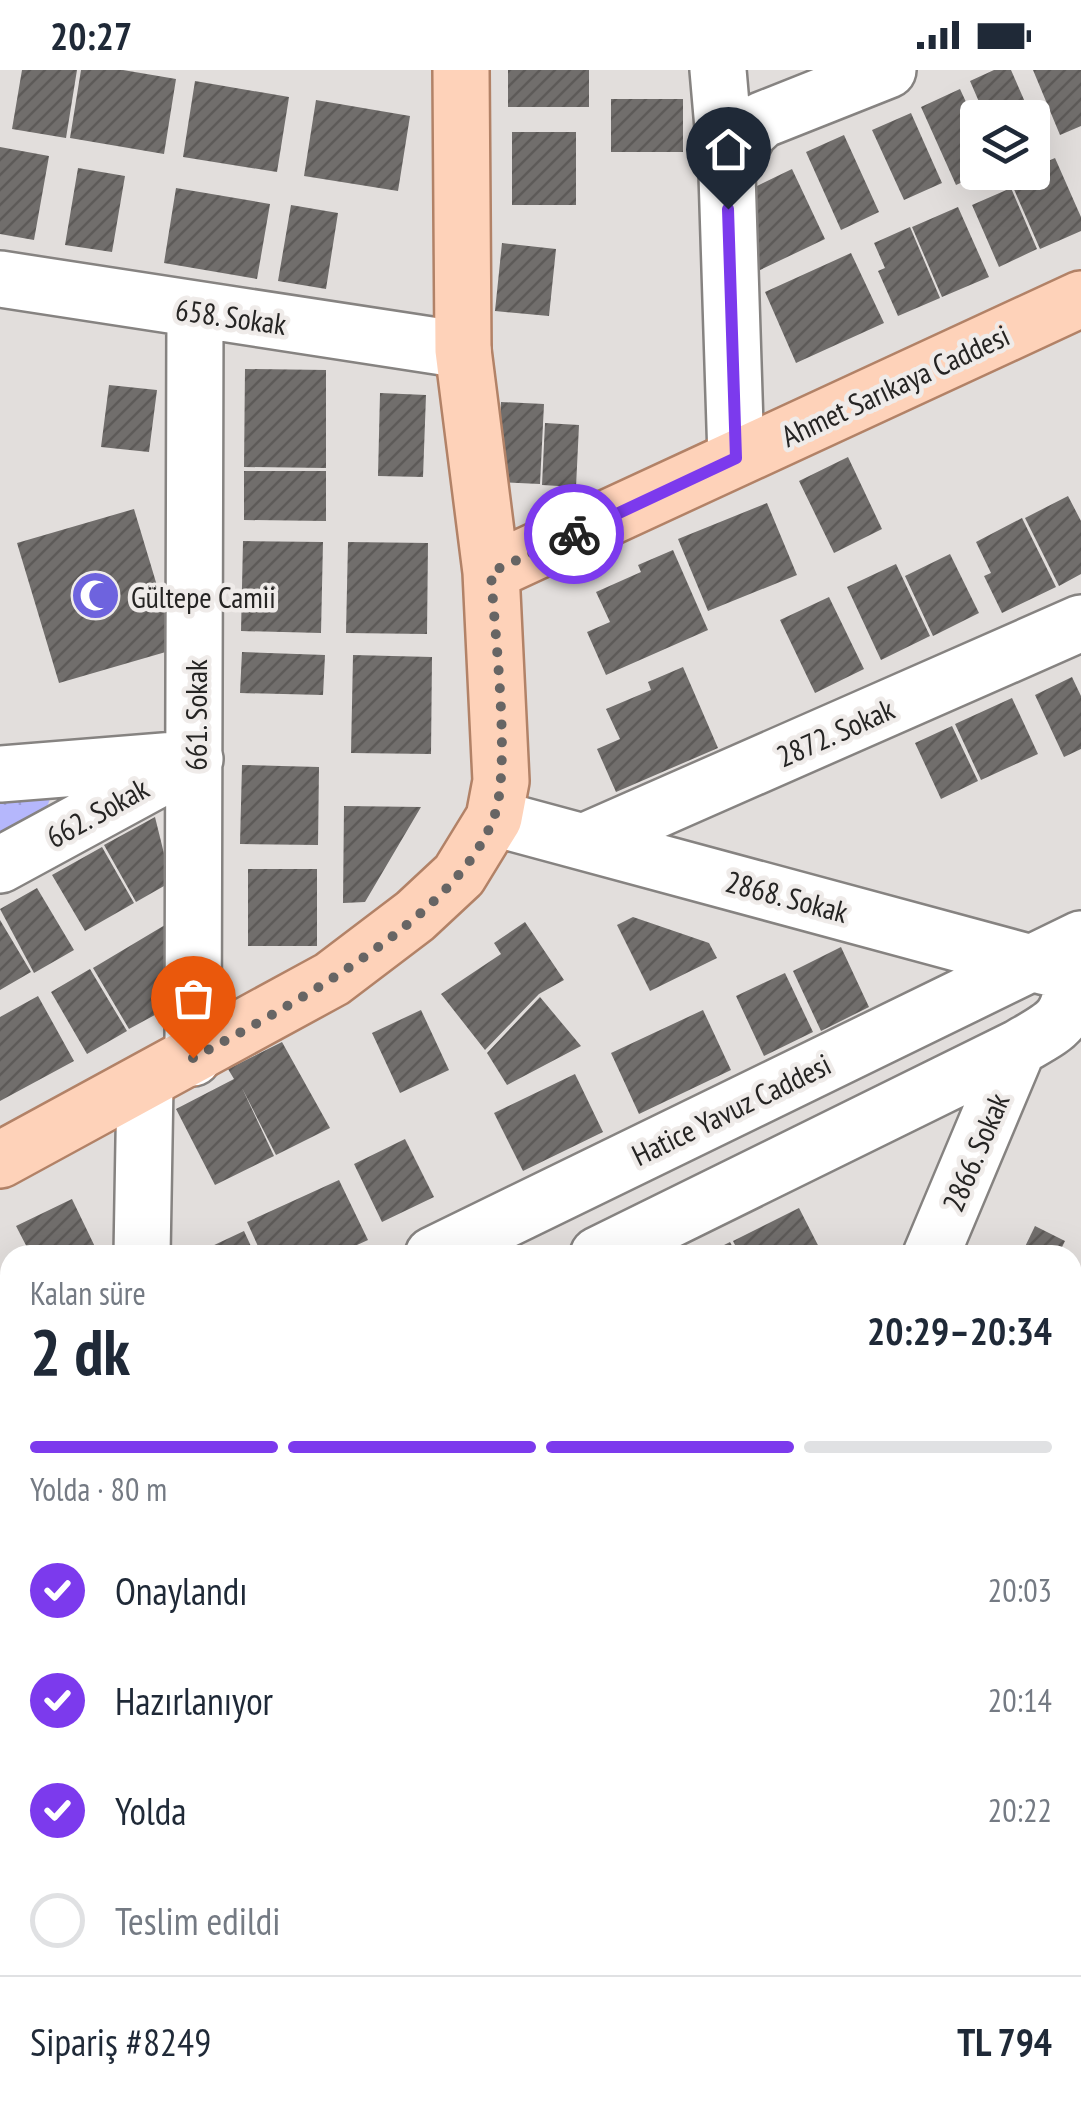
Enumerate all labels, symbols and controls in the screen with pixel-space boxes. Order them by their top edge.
text: 20:27 [50,11,132,60]
map controls [960,100,1050,190]
button: layers [960,100,1050,190]
pin [686,107,771,210]
icon: home [701,122,756,177]
street label: 658. Sokak [173,289,289,343]
street label: Ahmet Sarıkaya Caddesi [775,315,1015,455]
courier [524,484,624,584]
icon: bike [547,507,602,562]
mosque icon: Gültepe Camii [70,570,122,622]
place label: Gültepe Camii [131,577,276,616]
street label: 661. Sokak [176,659,215,771]
street label: 2872. Sokak [770,689,900,775]
street label: 662. Sokak [39,768,155,856]
street label: 2868. Sokak [722,861,853,931]
pin [151,956,236,1059]
icon: bag [166,971,221,1026]
street label: Hatice Yavuz Caddesi [625,1044,837,1174]
street label: 2866. Sokak [933,1087,1017,1217]
text: Kalan süre [30,1272,146,1314]
text: 20:29–20:34 [867,1306,1052,1355]
text: 2 dk [30,1309,130,1393]
text: Yolda · 80 m [30,1468,167,1510]
icon: check [30,1563,85,1618]
text: Onaylandı [115,1566,247,1615]
text: 20:03 [988,1569,1052,1611]
icon: check [30,1673,85,1728]
text: Hazırlanıyor [115,1676,273,1725]
text: 20:14 [988,1679,1052,1721]
icon: check [30,1783,85,1838]
text: Yolda [115,1786,186,1835]
text: 20:22 [988,1789,1052,1831]
text: Teslim edildi [115,1896,280,1945]
text: Sipariş #8249 [30,2017,211,2066]
text: TL 794 [957,2017,1052,2066]

